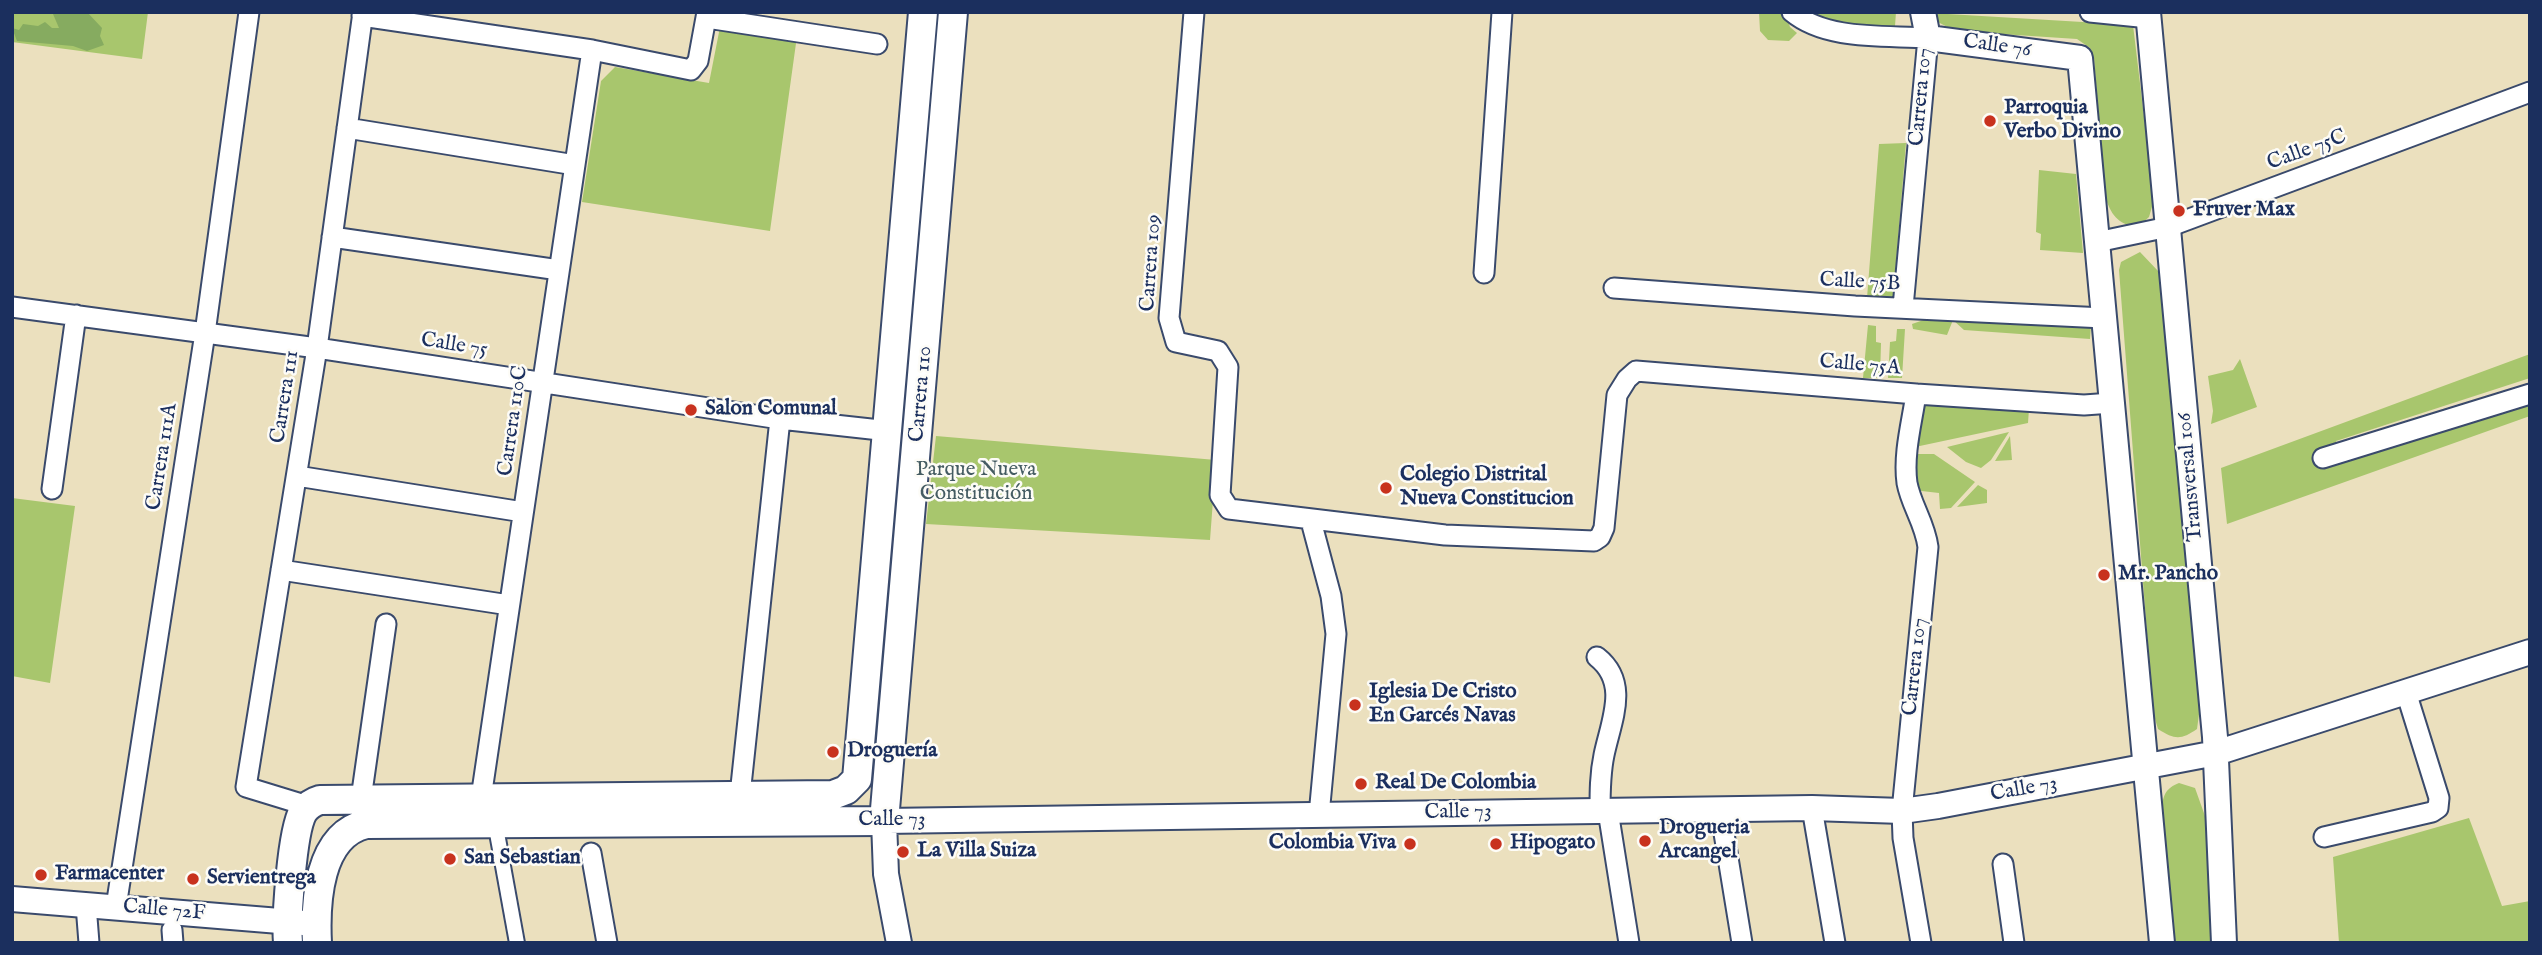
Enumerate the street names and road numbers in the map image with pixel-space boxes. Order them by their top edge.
street label: Calle 76 [1961,30,2033,64]
street label: Carrera 107 [1905,47,1939,147]
street label: Calle 75C [2264,125,2350,177]
street label: Carrera 109 [1136,213,1168,313]
street label: Calle 75B [1819,268,1901,298]
street label: Calle 75 [419,328,489,364]
street label: Carrera 110 [905,345,939,443]
street label: Carrera 111 [266,349,306,445]
street label: Calle 75A [1818,350,1902,382]
street label: Carrera 110C [494,364,534,478]
street label: Carrera 111A [142,402,184,512]
street label: Transversal 106 [2173,411,2209,543]
street label: Carrera 107 [1898,617,1934,717]
street label: Calle 73 [1989,772,2059,808]
street label: Calle 73 [1424,800,1492,826]
street label: Calle 73 [858,808,926,834]
street label: Calle 72F [122,895,206,927]

